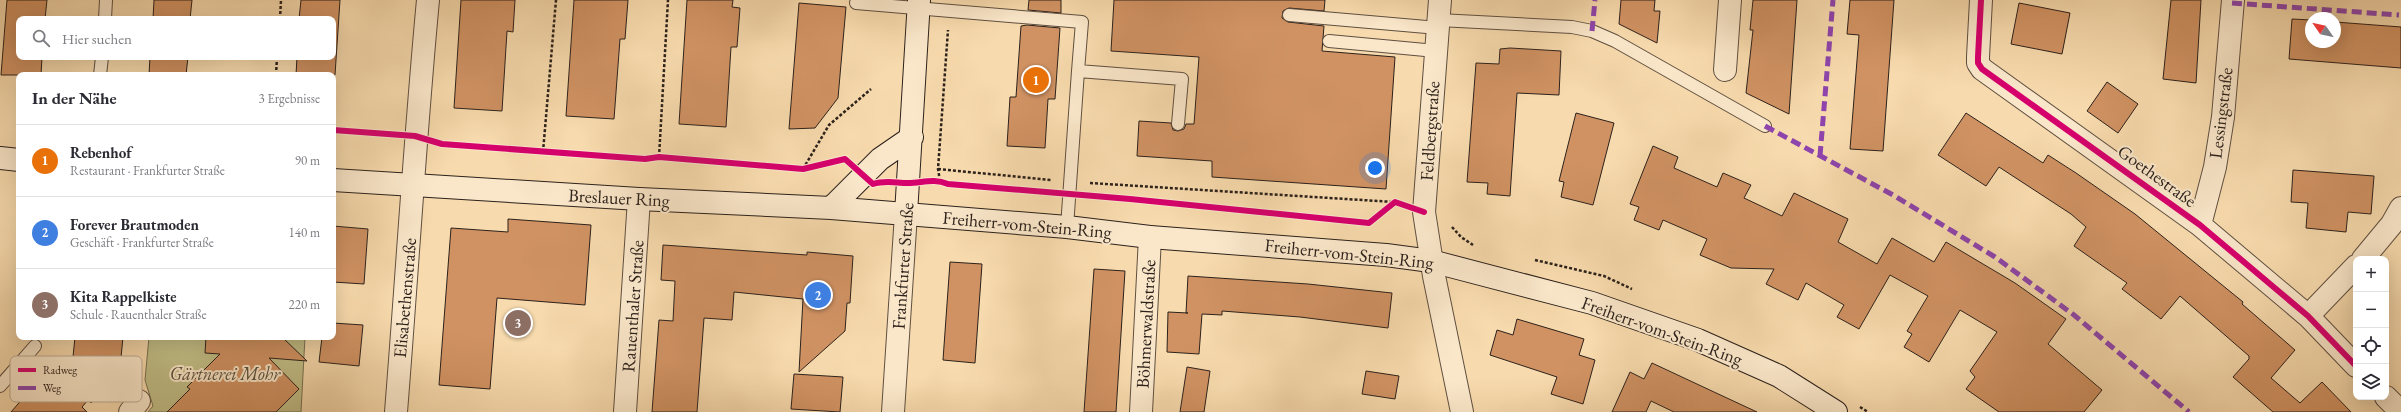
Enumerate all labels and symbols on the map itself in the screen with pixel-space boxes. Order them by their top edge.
north arrow [2305,12,2341,48]
pin: 1 [1023,65,1049,95]
street label: Lessingstraße [2204,66,2238,160]
street label: Feldbergstraße [1415,80,1444,182]
street label: Goethestraße [2113,139,2201,212]
your location [1365,158,1385,178]
street label: Breslauer Ring [568,183,671,212]
street label: Frankfurter Straße [887,202,918,330]
street label: Freiherr-vom-Stein-Ring [942,206,1113,243]
street label: Freiherr-vom-Stein-Ring [1263,233,1435,274]
street label: Elisabethenstraße [388,237,421,359]
street label: Rauenthaler Straße [616,239,649,373]
street label: Böhmerwaldstraße [1131,259,1160,389]
pin: 2 [805,280,831,310]
street label: Freiherr-vom-Stein-Ring [1579,291,1746,370]
pin: 3 [505,308,531,338]
legend [10,356,142,402]
park label: Gärtnerei Mohr [170,362,281,385]
text: Radweg [43,363,77,377]
text: Weg [43,381,61,395]

